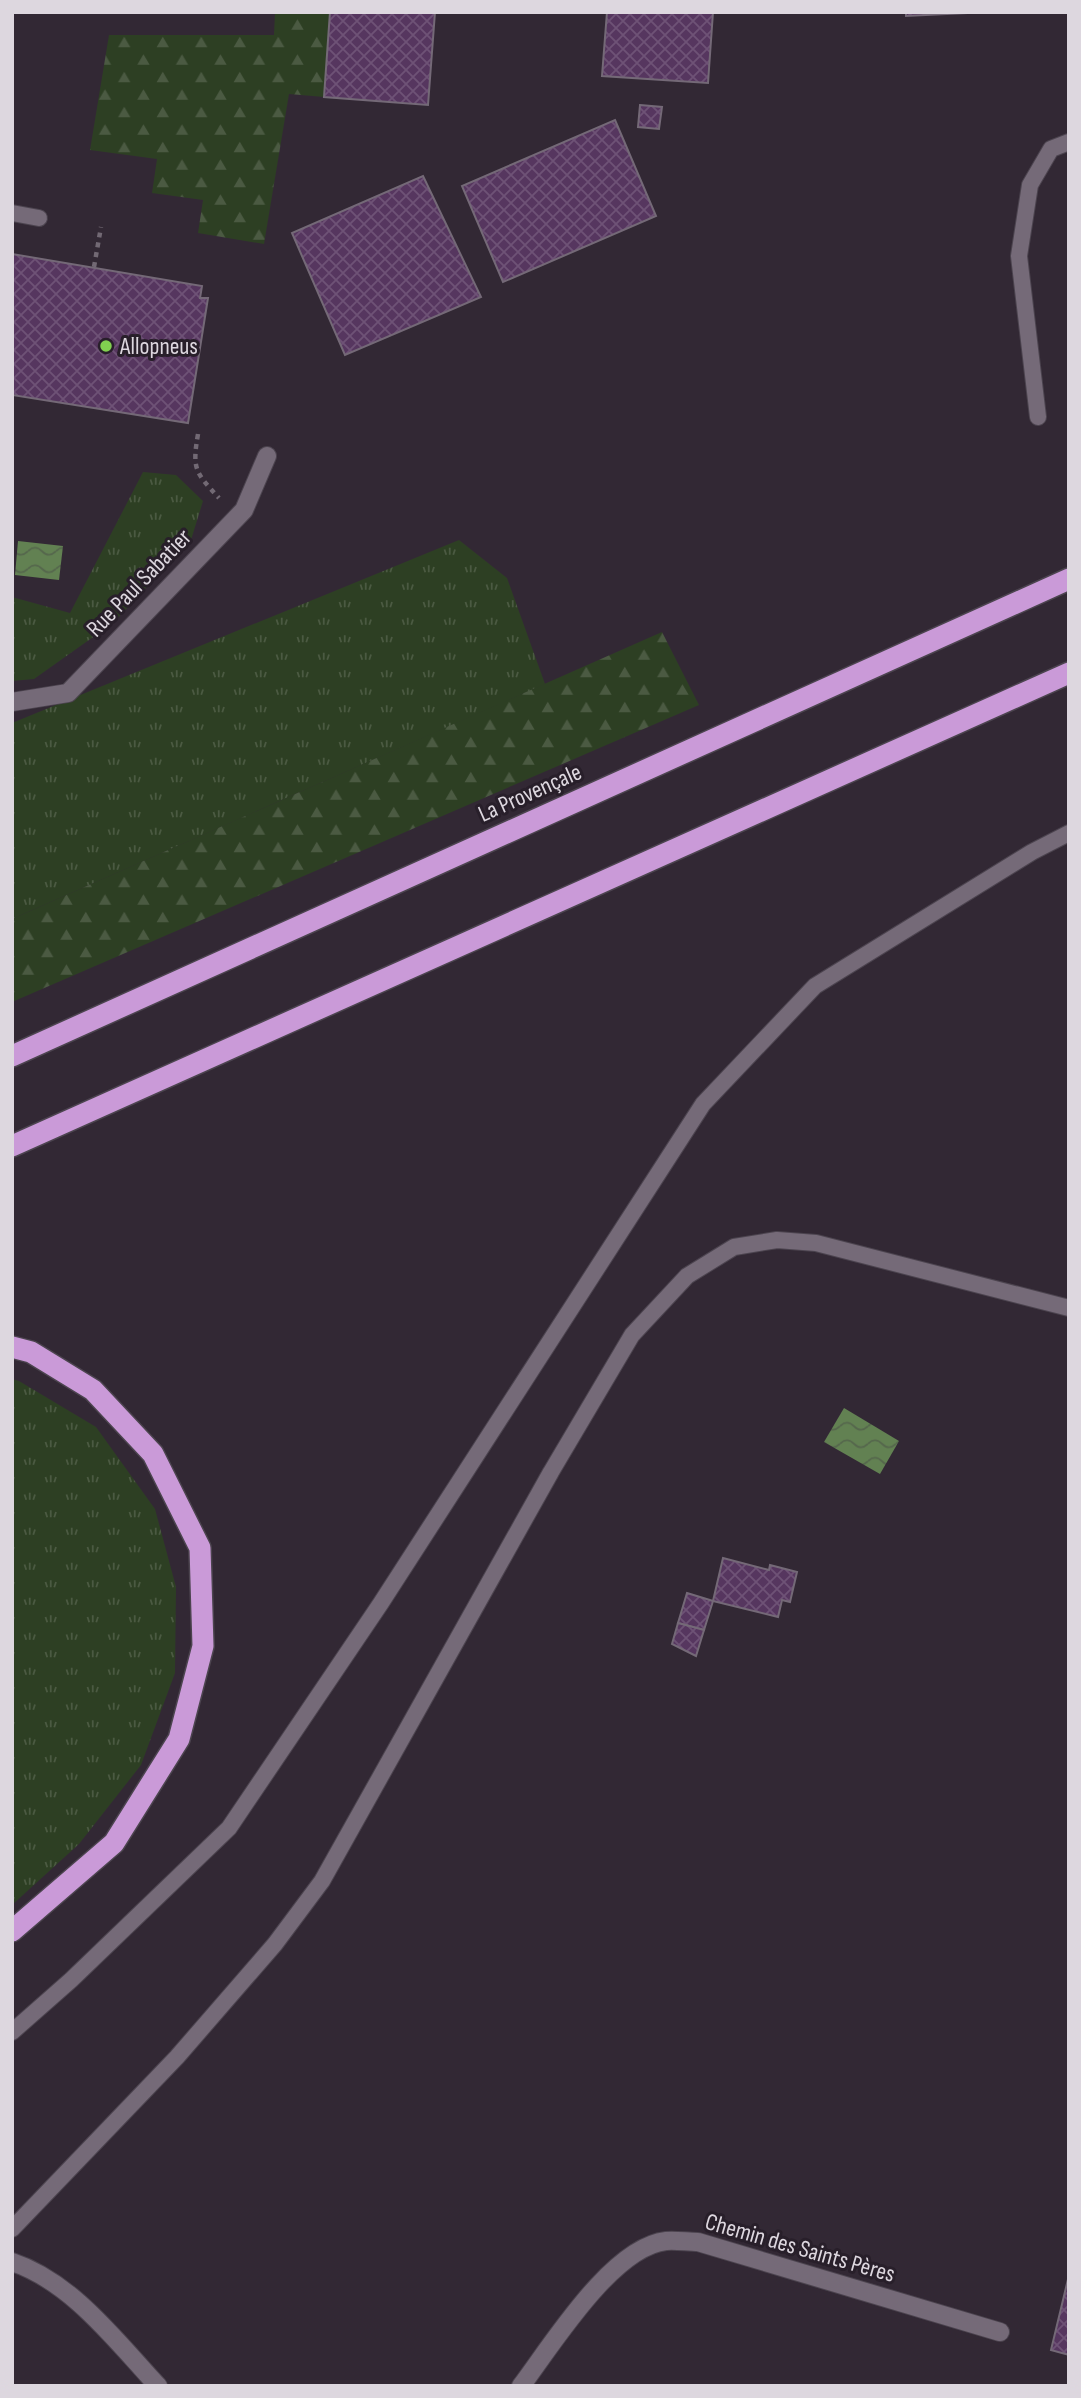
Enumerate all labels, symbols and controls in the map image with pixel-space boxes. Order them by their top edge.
place label: Allopneus [119,332,198,361]
marker: Allopneus [98,338,114,354]
street label: Rue Paul Sabatier [80,523,198,643]
street label: La Provençale [474,757,586,829]
street label: Chemin des Saints Pères [702,2207,898,2289]

